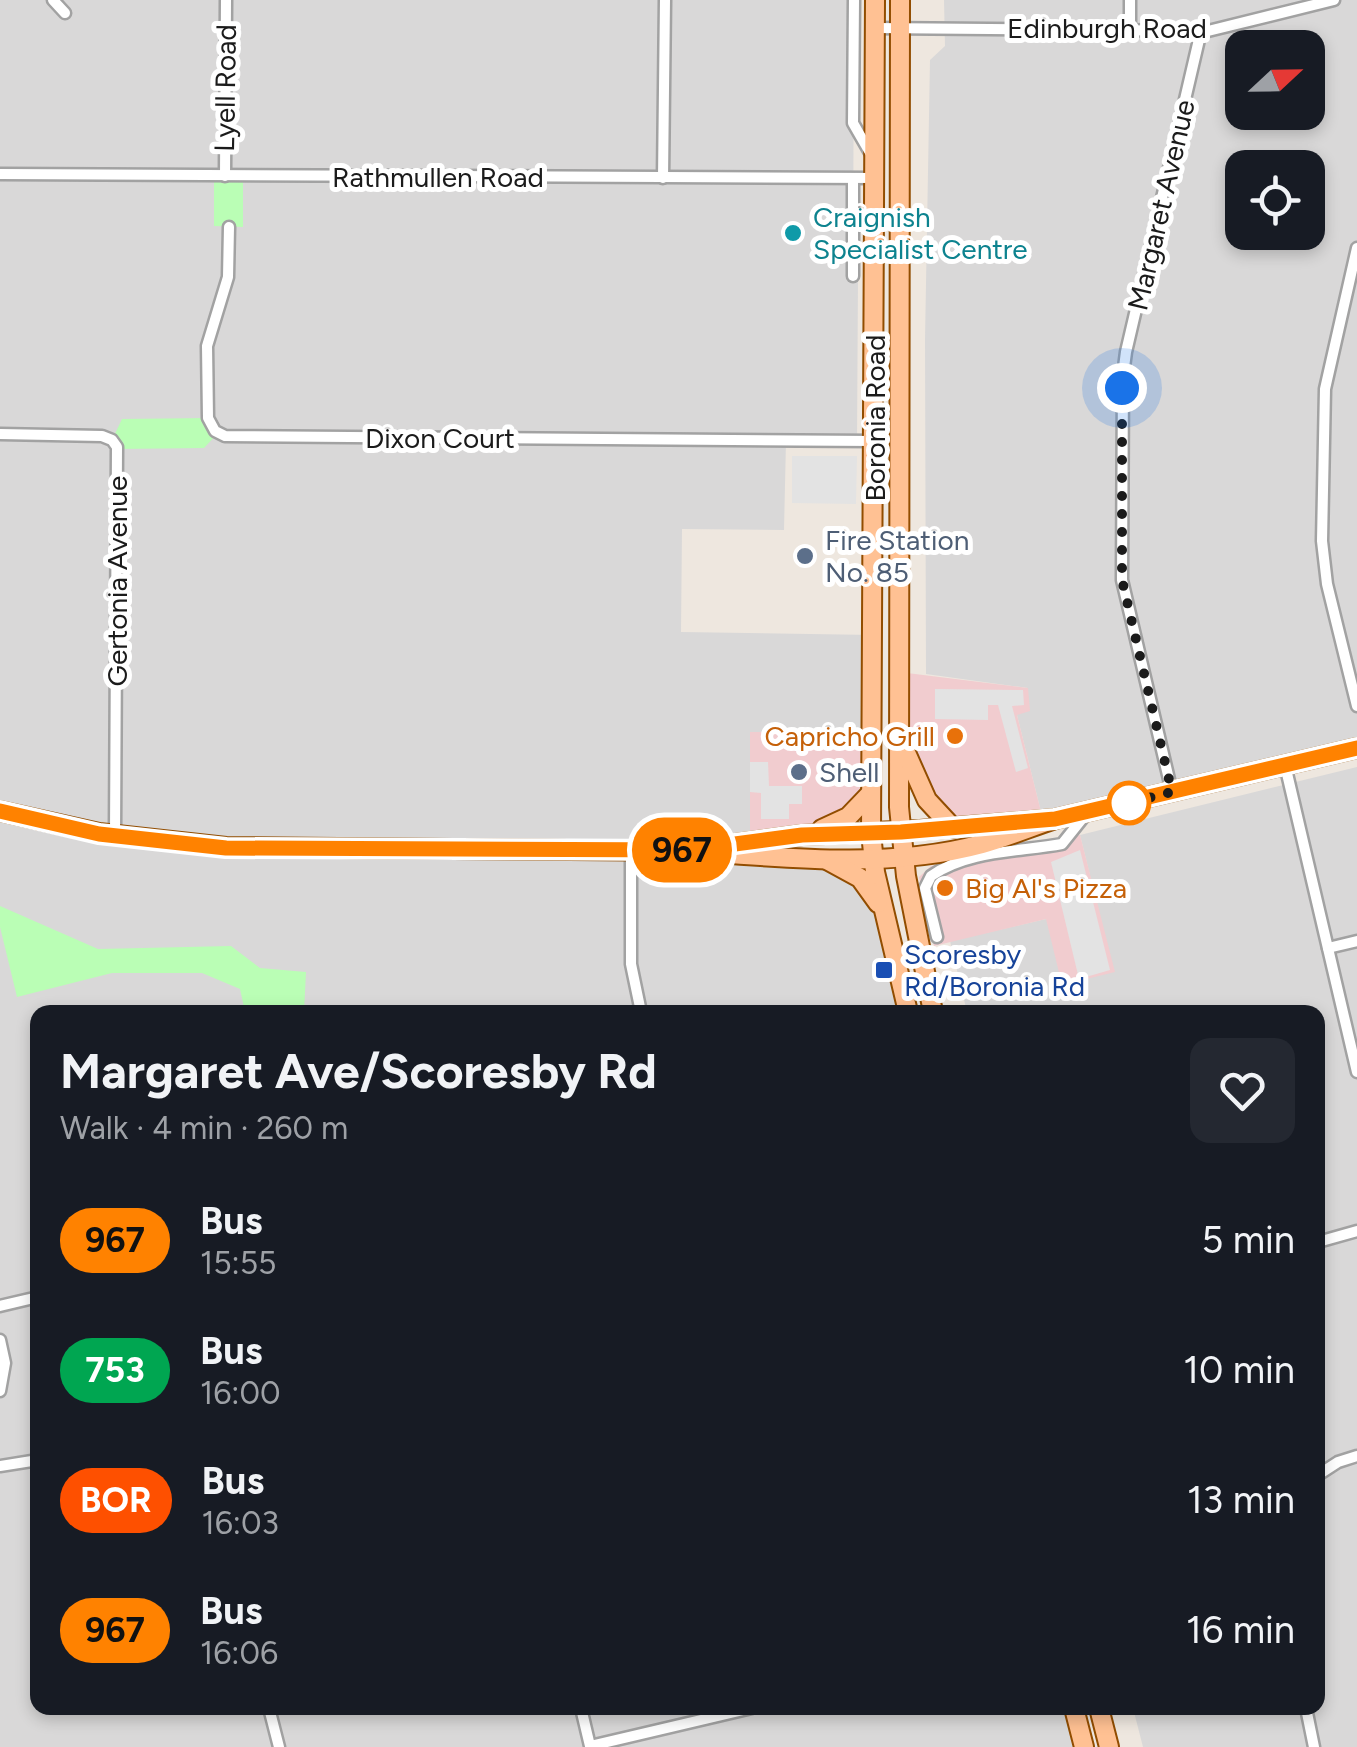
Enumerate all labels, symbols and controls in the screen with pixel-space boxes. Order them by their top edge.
street label: Edinburgh Road [1007,11,1207,45]
street label: Lyell Road [207,24,243,152]
north arrow [1225,30,1325,130]
map controls [1225,30,1325,250]
street label: Margaret Avenue [1120,96,1202,314]
button: locate [1225,150,1325,250]
street label: Rathmullen Road [332,160,544,194]
place label: Craignish Specialist Centre [813,200,1028,266]
marker: Craignish Specialist Centre [782,222,804,244]
street label: Boronia Road [858,335,892,501]
your location [1097,363,1147,413]
street label: Dixon Court [365,421,515,455]
street label: Gertonia Avenue [100,476,134,686]
place label: Fire Station No. 85 [825,523,969,589]
marker: Fire Station No. 85 [794,545,816,567]
place label: Capricho Grill [765,719,935,753]
marker: Capricho Grill [944,725,966,747]
place label: Shell [819,755,879,789]
marker: Shell [788,761,810,783]
unlabelled marker [1108,782,1150,824]
line badge: 967 [624,818,740,882]
text: 967 [652,829,712,871]
place label: Big Al's Pizza [965,871,1127,905]
marker: Big Al's Pizza [934,877,956,899]
place label: Scoresby Rd/Boronia Rd [904,937,1085,1003]
marker: Scoresby Rd/Boronia Rd [873,959,895,981]
button: heart [1190,1038,1295,1143]
text: Margaret Ave/Scoresby Rd [60,1042,657,1100]
text: Walk · 4 min · 260 m [60,1109,348,1147]
text: Bus [200,1198,263,1244]
text: 5 min [1201,1217,1295,1263]
text: 967 [85,1219,145,1261]
text: 15:55 [200,1244,277,1282]
text: Bus [200,1328,263,1374]
text: 10 min [1183,1347,1295,1393]
text: 753 [85,1349,145,1391]
text: 16:00 [200,1374,280,1412]
text: Bus [202,1458,264,1504]
text: 13 min [1187,1477,1295,1523]
text: BOR [80,1479,152,1521]
text: 16:03 [202,1504,279,1542]
text: Bus [200,1588,263,1634]
text: 16 min [1186,1607,1295,1653]
text: 967 [85,1609,145,1651]
text: 16:06 [200,1634,278,1672]

